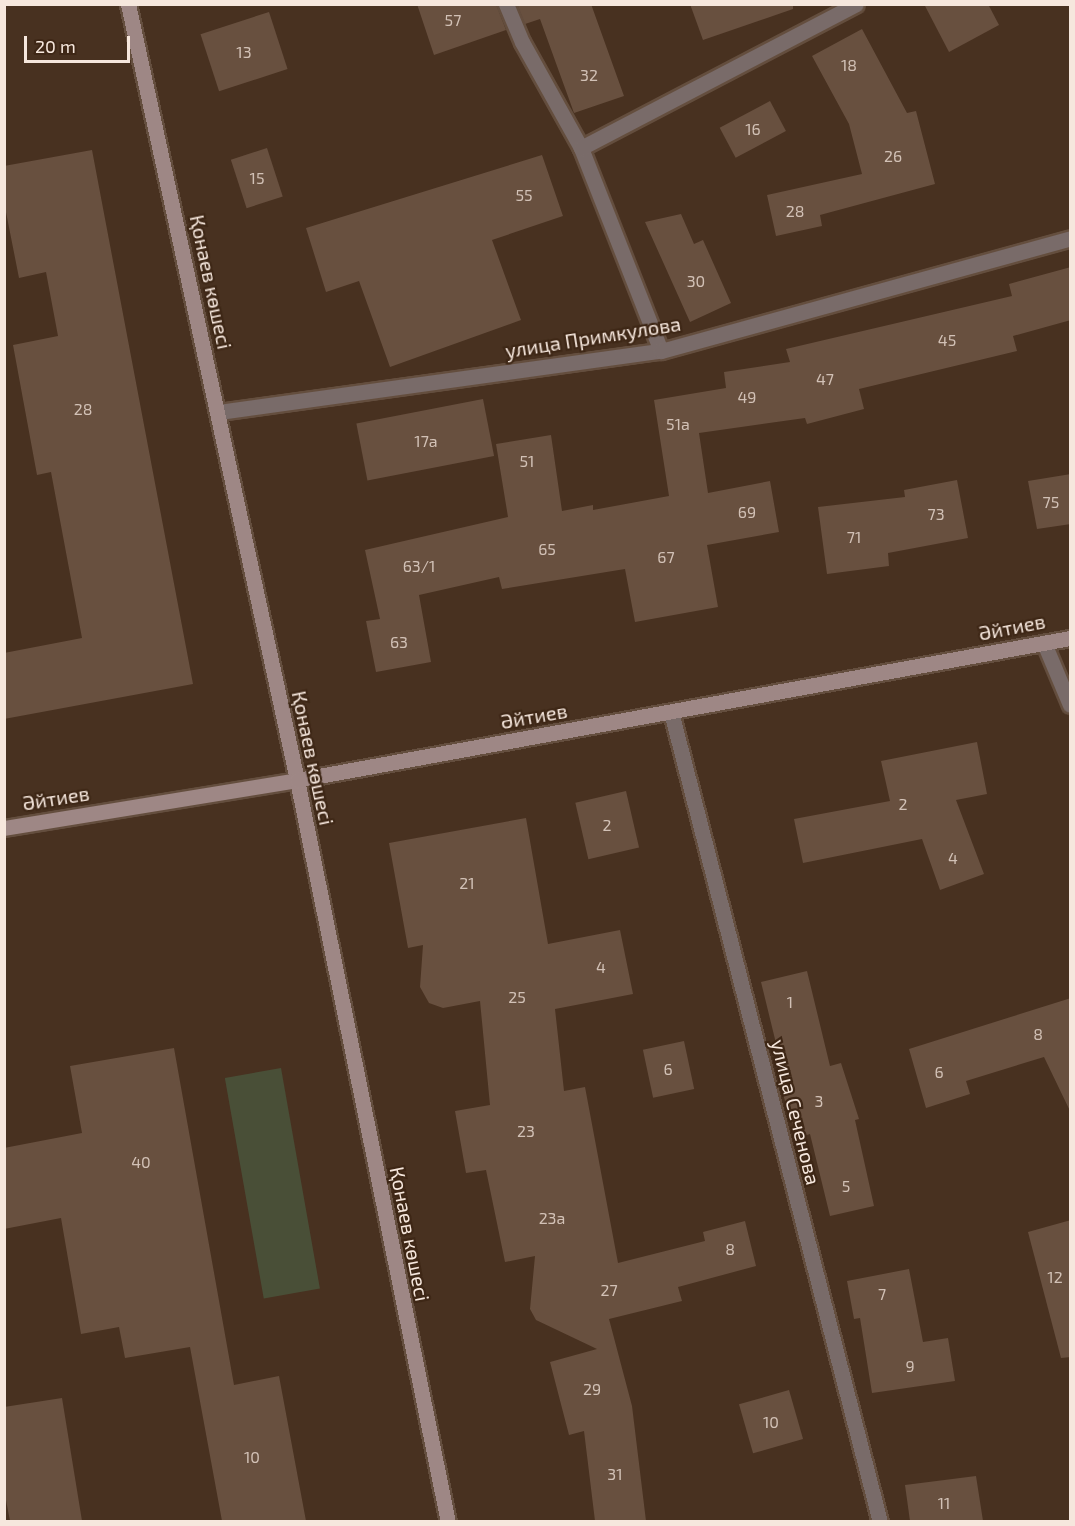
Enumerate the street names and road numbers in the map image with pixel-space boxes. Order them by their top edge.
street label: Қонаев көшесі [185,213,237,351]
street label: улица Примкулова [503,311,683,363]
street label: Әйтиев [977,609,1047,645]
street label: Қонаев көшесі [287,689,339,827]
street label: Әйтиев [499,698,569,734]
street label: Әйтиев [21,781,91,815]
street label: улица Сеченова [766,1037,826,1187]
street label: Қонаев көшесі [385,1165,435,1303]

